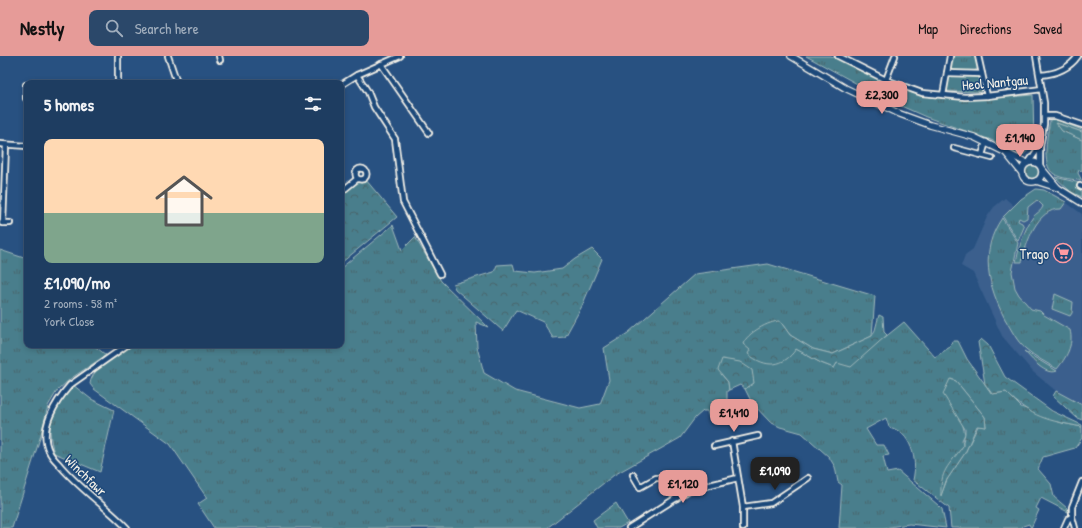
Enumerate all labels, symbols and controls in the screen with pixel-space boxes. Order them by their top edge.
search box [89,10,369,46]
text: Nestly [20,15,65,41]
icon: search [103,17,125,39]
text: Search here [135,18,199,39]
text: Map [918,19,938,38]
text: Directions [960,19,1011,38]
text: Saved [1033,19,1062,38]
street label: Heol Nantgau [961,70,1029,95]
pin: £2,300 [849,81,915,115]
text: £2,300 [865,85,899,103]
text: 5 homes [44,93,94,116]
icon: filters [302,93,324,115]
pin: £1,140 [987,124,1053,158]
text: £1,140 [1005,128,1035,146]
icon: home [148,165,220,237]
supermarket icon: Trago [1052,242,1074,264]
place label: Trago [1020,244,1049,264]
text: £1,090/mo [44,271,110,294]
text: 2 rooms · 58 m² [44,294,117,312]
text: York Close [44,312,94,330]
pin: £1,410 [701,399,767,433]
text: £1,410 [719,403,749,421]
street label: Winchfawr [61,450,112,500]
pin: £1,090 [742,457,808,491]
text: £1,090 [760,461,790,479]
pin: £1,120 [650,470,716,504]
text: £1,120 [667,474,699,492]

